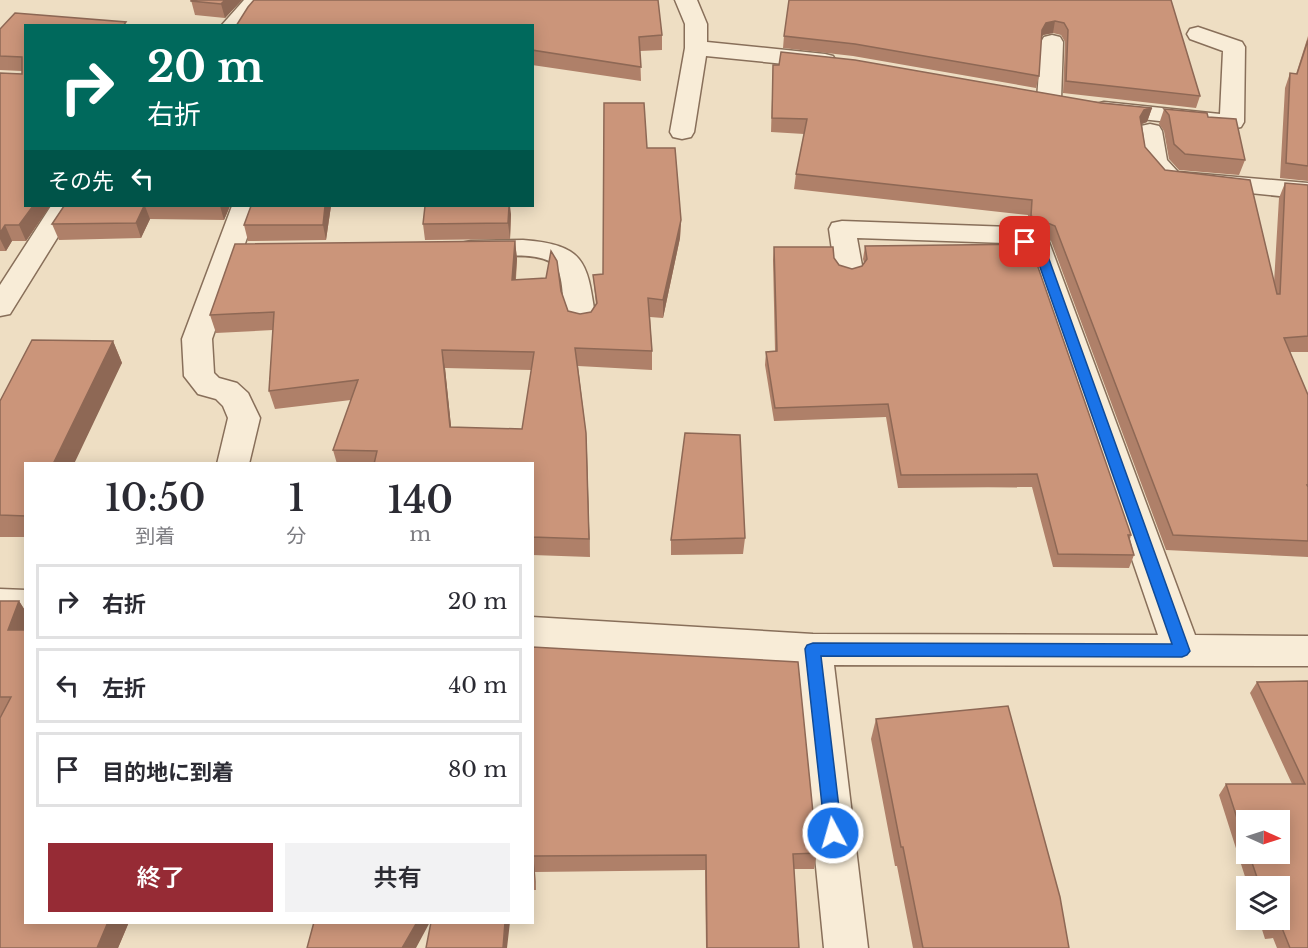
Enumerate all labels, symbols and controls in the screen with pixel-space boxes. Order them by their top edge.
text: 20 m [147,41,264,93]
icon: right [48,48,126,126]
text: 右折 [147,98,201,131]
icon: left [126,162,159,195]
text: その先 [48,168,114,195]
pin [999,216,1050,267]
icon: arrive [1008,225,1041,258]
text: 10:50 [105,476,206,521]
text: 1 [289,476,304,521]
text: 140 [387,478,453,523]
text: m [410,522,431,546]
text: 到着 [135,524,175,548]
text: 分 [287,524,307,548]
icon: right [51,585,84,618]
text: 20 m [448,588,507,615]
text: 右折 [102,591,146,618]
icon: left [51,669,84,702]
text: 40 m [449,672,507,699]
text: 左折 [102,675,146,702]
icon: arrive [51,753,84,786]
text: 80 m [448,756,507,783]
text: 目的地に到着 [102,759,234,786]
position arrow [801,801,865,865]
north arrow [1236,810,1290,864]
map controls [1236,810,1290,930]
button: 終了 [48,843,273,912]
button: 共有 [285,843,510,912]
button: layers [1236,876,1290,930]

